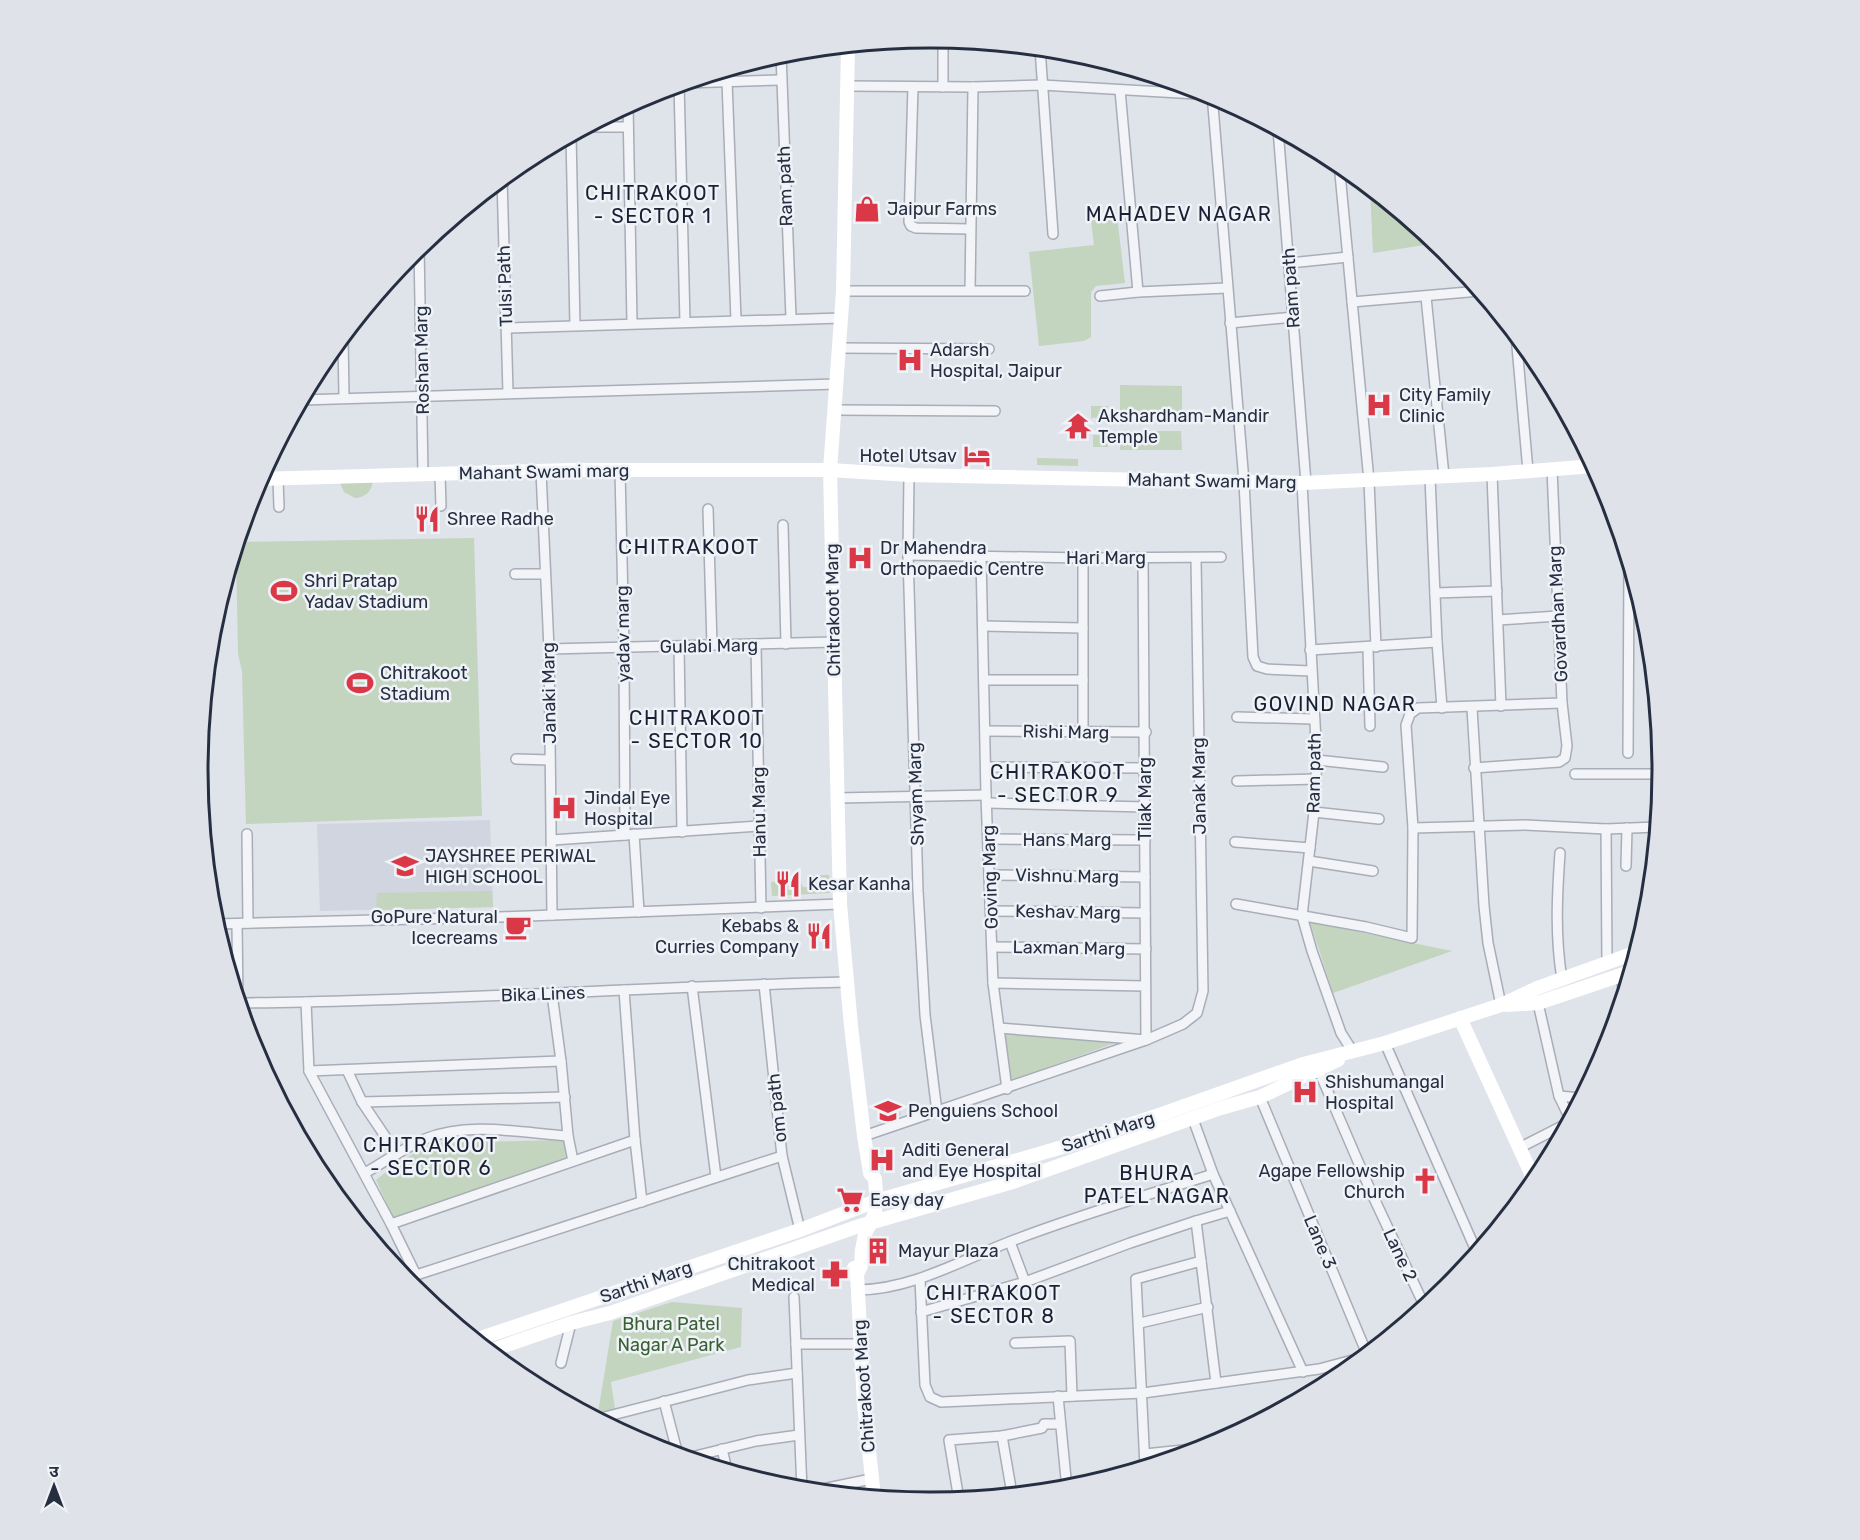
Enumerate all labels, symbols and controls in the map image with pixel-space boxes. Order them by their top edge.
street label: Ram path [773,145,797,227]
district label: CHITRAKOOT - SECTOR 1 [585,181,721,228]
shop icon: Jaipur Farms [852,194,882,224]
place label: Jaipur Farms [887,198,997,220]
district label: MAHADEV NAGAR [1086,202,1272,226]
street label: Tulsi Path [493,245,517,327]
street label: Ram path [1277,247,1305,329]
street label: Roshan Marg [410,305,434,415]
place label: Adarsh Hospital, Jaipur [930,339,1062,382]
hospital icon: Adarsh Hospital, Jaipur [895,345,925,375]
place label: City Family Clinic [1399,384,1491,427]
hospital icon: City Family Clinic [1364,390,1394,420]
place label: Akshardham-Mandir Temple [1098,405,1269,448]
temple icon: Akshardham-Mandir Temple [1063,411,1093,441]
hotel icon: Hotel Utsav [962,441,992,471]
place label: Hotel Utsav [859,445,957,467]
street label: Mahant Swami marg [458,460,630,484]
street label: Mahant Swami Marg [1127,469,1297,493]
restaurant icon: Shree Radhe [412,504,442,534]
place label: Shree Radhe [447,508,554,530]
district label: CHITRAKOOT [618,534,760,559]
place label: Dr Mahendra Orthopaedic Centre [880,537,1044,580]
street label: Chitrakoot Marg [821,543,845,677]
hospital icon: Dr Mahendra Orthopaedic Centre [845,543,875,573]
street label: Govardhan Marg [1543,545,1573,683]
street label: Hari Marg [1066,547,1146,569]
place label: Shri Pratap Yadav Stadium [304,570,428,613]
sports icon: Shri Pratap Yadav Stadium [269,576,299,606]
street label: yadav marg [611,585,635,683]
street label: Gulabi Marg [660,634,758,658]
street label: Janaki Marg [537,642,561,744]
place label: Chitrakoot Stadium [380,662,467,705]
sports icon: Chitrakoot Stadium [345,668,375,698]
district label: GOVIND NAGAR [1254,692,1416,716]
district label: CHITRAKOOT - SECTOR 10 [629,706,765,753]
street label: Rishi Marg [1022,720,1110,744]
street label: Ram path [1302,732,1326,814]
street label: Janak Marg [1187,737,1211,835]
street label: Shyam Marg [903,742,929,846]
street label: Tilak Marg [1134,757,1156,841]
district label: CHITRAKOOT - SECTOR 9 [990,760,1126,807]
street label: Hanu Marg [747,767,771,857]
place label: Jindal Eye Hospital [584,787,670,830]
hospital icon: Jindal Eye Hospital [549,793,579,823]
street label: Goving Marg [977,825,1003,929]
street label: Hans Marg [1023,829,1111,851]
place label: JAYSHREE PERIWAL HIGH SCHOOL [425,845,596,888]
school or university icon: JAYSHREE PERIWAL HIGH SCHOOL [390,851,420,881]
street label: Vishnu Marg [1015,864,1119,888]
restaurant icon: Kesar Kanha [773,869,803,899]
place label: Kesar Kanha [808,873,911,895]
street label: Keshav Marg [1015,900,1121,924]
place label: GoPure Natural Icecreams [371,906,498,949]
cafe icon: GoPure Natural Icecreams [503,912,533,942]
place label: Kebabs & Curries Company [655,915,799,958]
restaurant icon: Kebabs & Curries Company [804,921,834,951]
street label: Laxman Marg [1012,936,1126,960]
street label: Bika Lines [500,982,586,1006]
place label: Shishumangal Hospital [1325,1071,1444,1114]
street label: om path [762,1072,792,1144]
hospital icon: Shishumangal Hospital [1290,1077,1320,1107]
school or university icon: Penguiens School [873,1096,903,1126]
place label: Penguiens School [908,1100,1058,1122]
street label: Sarthi Marg [1059,1107,1157,1157]
district label: CHITRAKOOT - SECTOR 6 [363,1133,499,1180]
place label: Aditi General and Eye Hospital [902,1139,1041,1182]
hospital icon: Aditi General and Eye Hospital [867,1145,897,1175]
place label: Agape Fellowship Church [1258,1160,1405,1203]
district label: BHURA PATEL NAGAR [1084,1161,1230,1208]
church icon: Agape Fellowship Church [1410,1166,1440,1196]
supermarket icon: Easy day [835,1185,865,1215]
place label: Easy day [870,1189,944,1211]
street label: Lane 3 [1299,1212,1341,1272]
street label: Lane 2 [1378,1225,1422,1285]
building icon: Mayur Plaza [863,1236,893,1266]
place label: Mayur Plaza [898,1240,999,1262]
place label: Chitrakoot Medical [728,1253,815,1296]
street label: Sarthi Marg [597,1256,695,1308]
pharmacy icon: Chitrakoot Medical [820,1259,850,1289]
district label: CHITRAKOOT - SECTOR 8 [926,1281,1062,1328]
park label: Bhura Patel Nagar A Park [618,1313,725,1356]
street label: Chitrakoot Marg [848,1319,880,1453]
north arrow [24,1456,84,1516]
text: उ [49,1462,59,1481]

